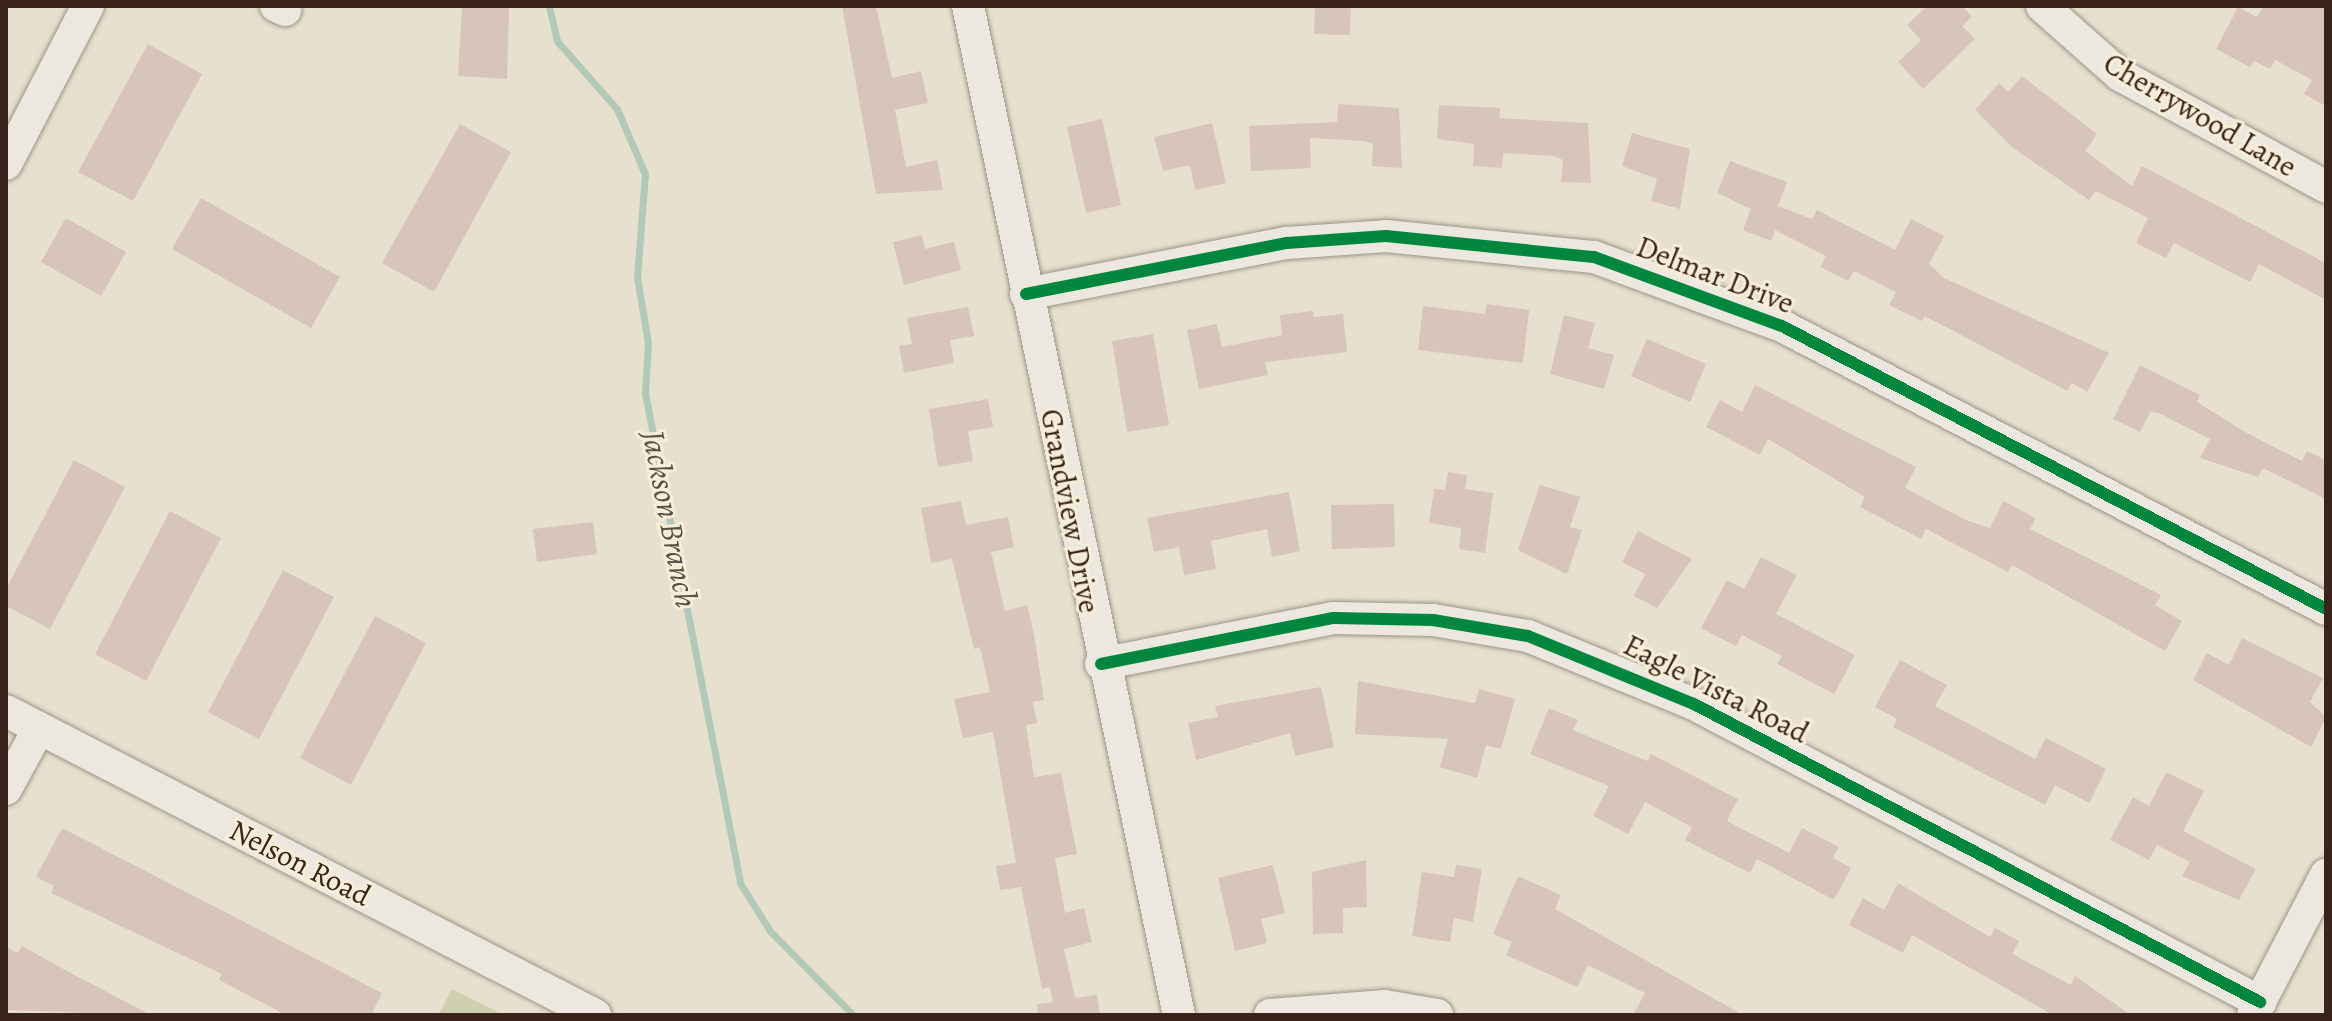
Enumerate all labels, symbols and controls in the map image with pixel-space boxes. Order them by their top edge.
street label: Cherrywood Lane [2097,45,2303,185]
street label: Delmar Drive [1631,229,1799,321]
street label: Grandview Drive [1033,406,1107,616]
water label: Jackson Branch [634,427,706,611]
street label: Eagle Vista Road [1618,627,1814,751]
street label: Nelson Road [223,812,377,914]

